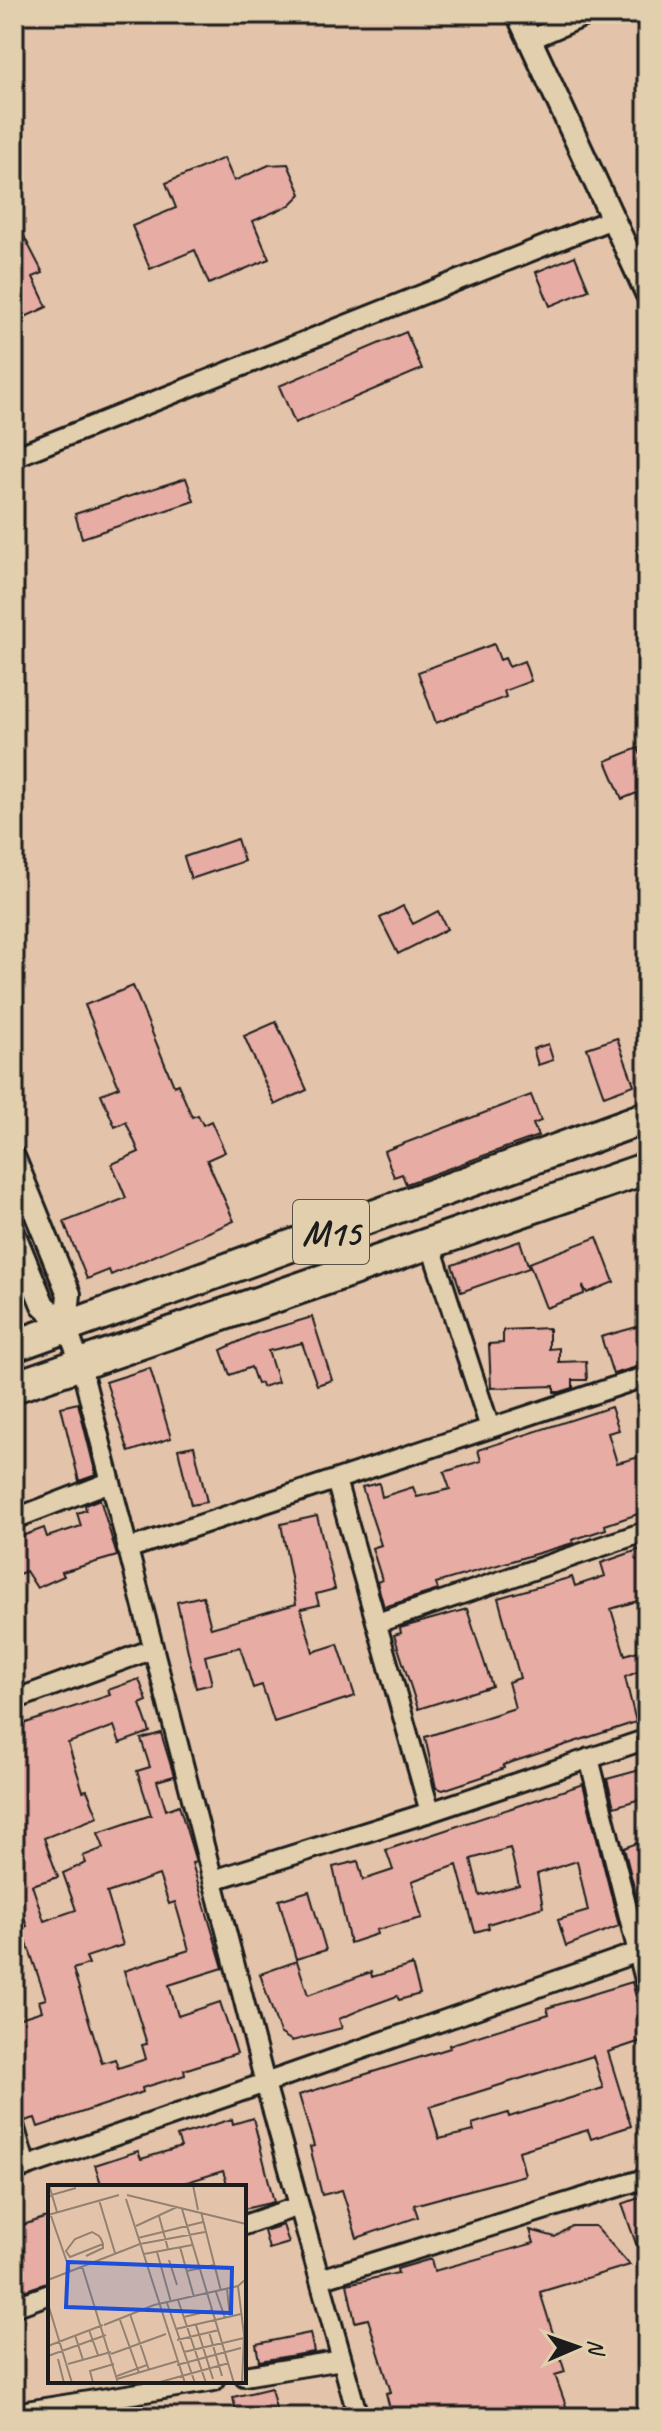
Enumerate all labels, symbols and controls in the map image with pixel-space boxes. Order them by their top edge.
road number: M15 [293,1200,369,1264]
inset map [48,2185,246,2383]
north arrow [537,2307,617,2387]
text: N [582,2339,610,2357]

